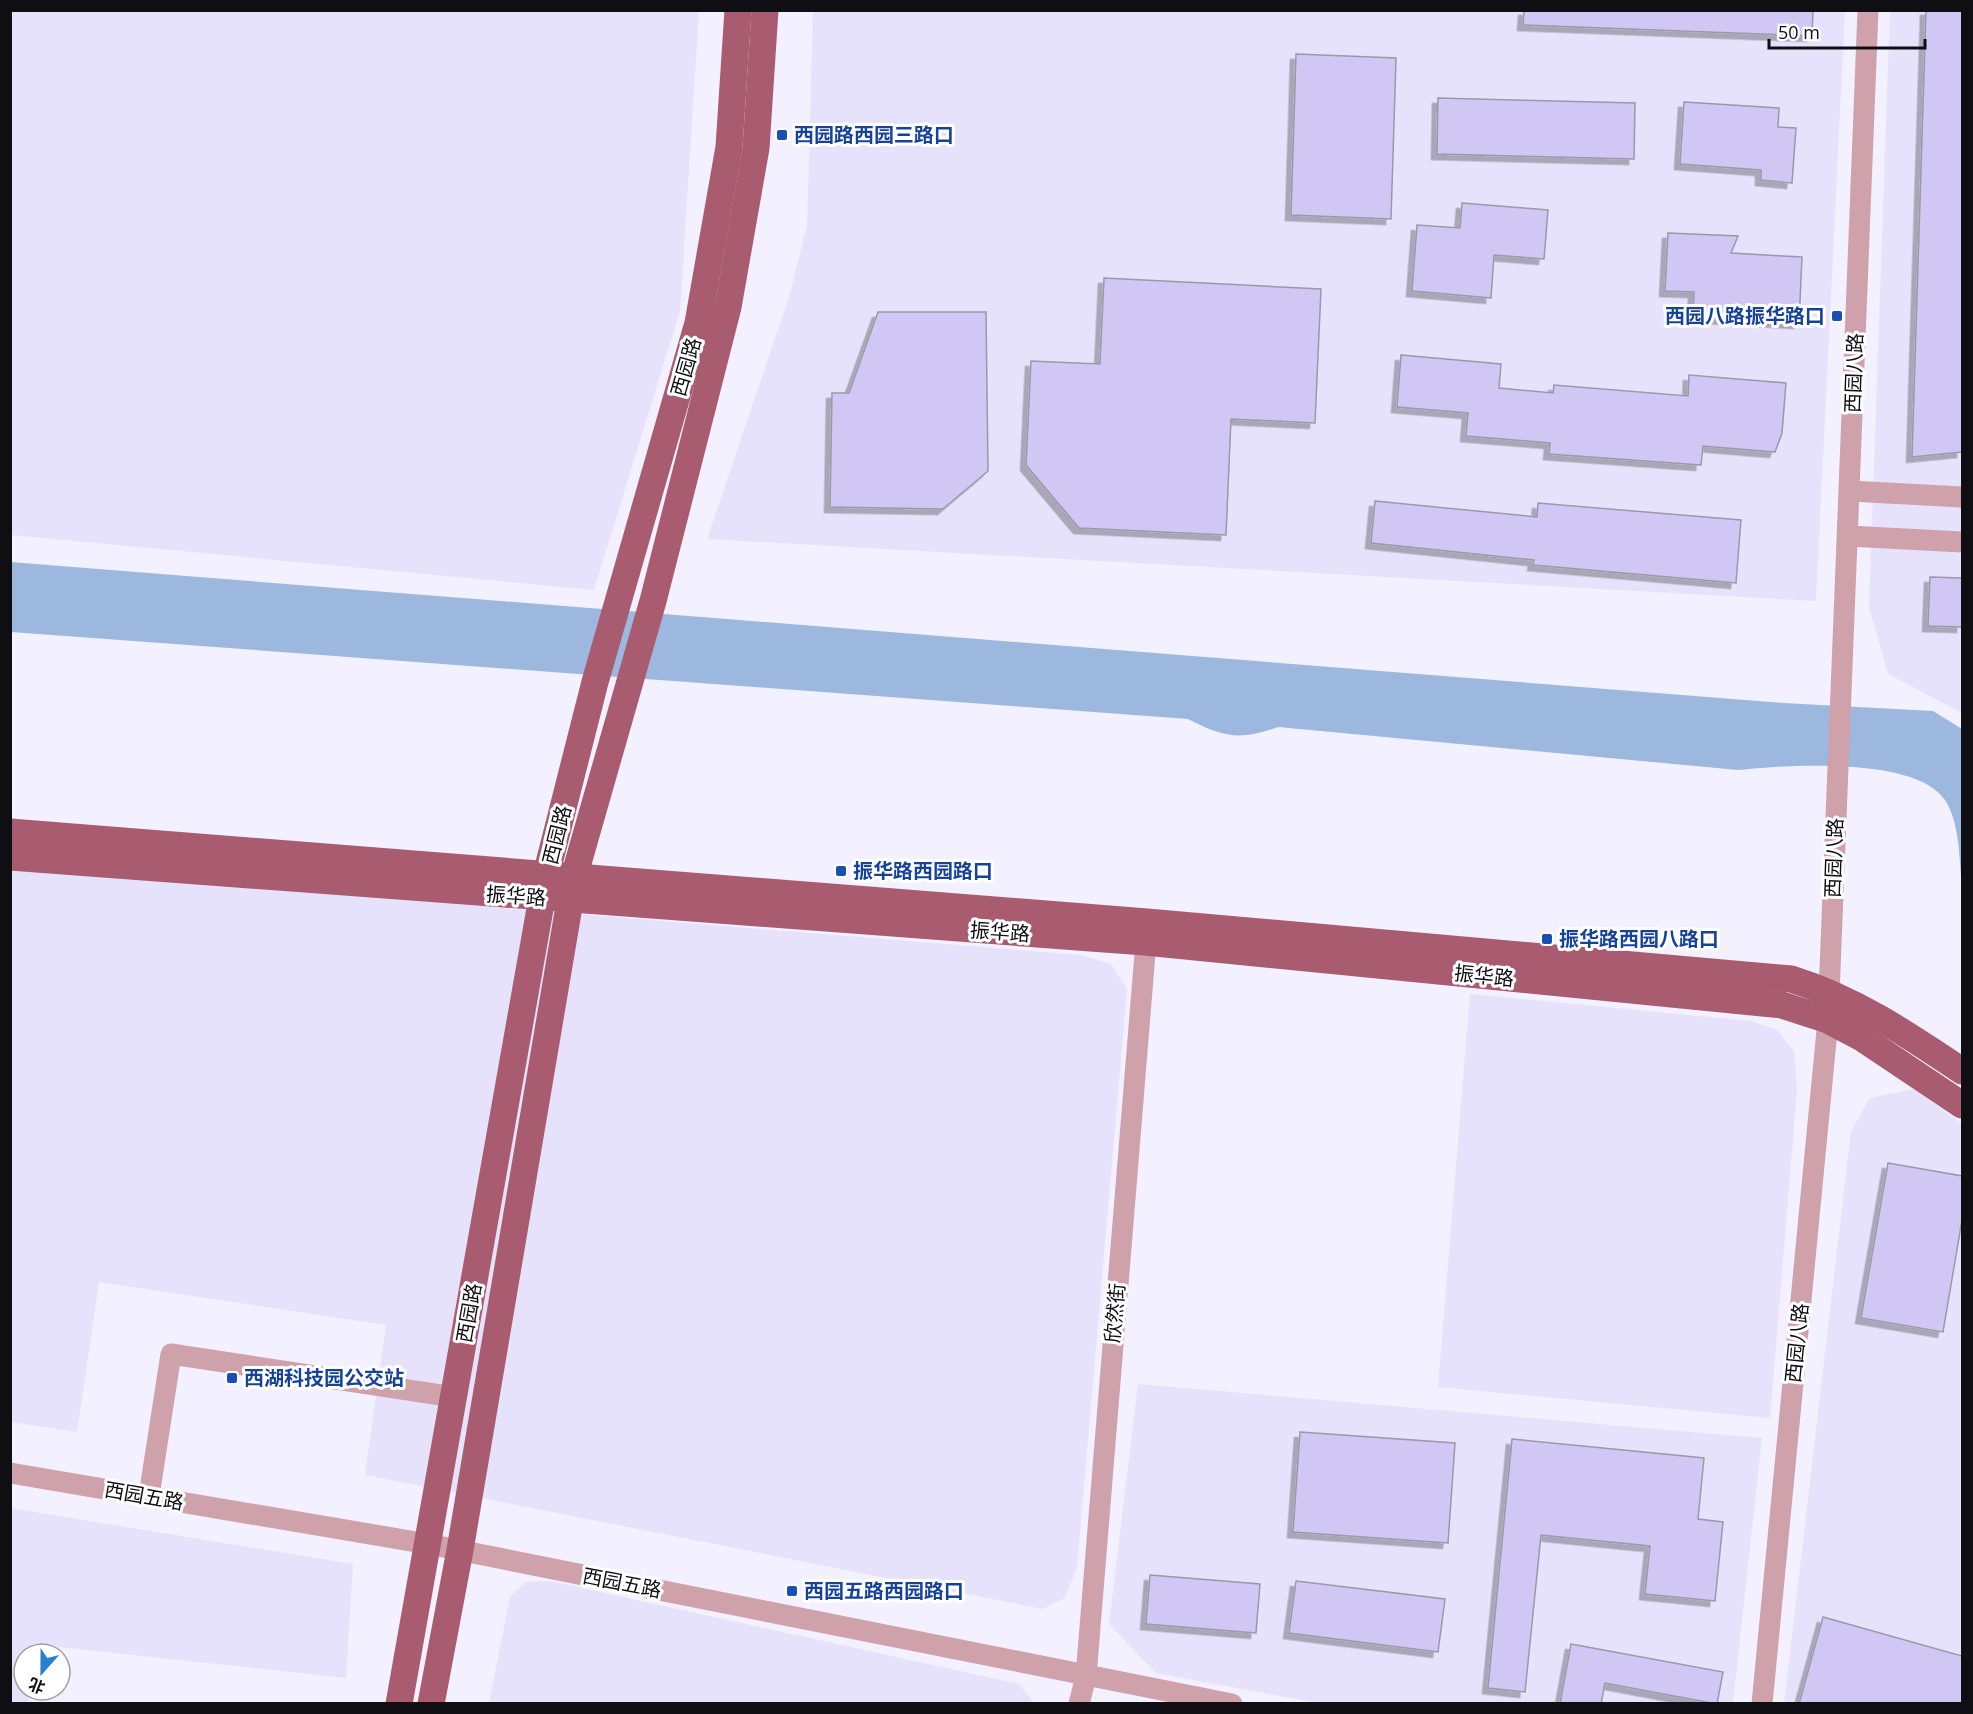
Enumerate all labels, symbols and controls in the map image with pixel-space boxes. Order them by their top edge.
scale bar [1769,12,1925,50]
text: 50 m [1778,20,1820,44]
place label: 西园路西园三路口 [794,121,954,148]
marker: 西园路西园三路口 [775,128,789,142]
place label: 西园八路振华路口 [1665,302,1825,329]
marker: 西园八路振华路口 [1830,309,1844,323]
street label: 西园八路 [1839,333,1868,413]
street label: 西园路 [664,334,707,399]
street label: 西园路 [536,803,577,867]
street label: 西园八路 [1819,818,1848,898]
place label: 振华路西园路口 [853,857,993,884]
marker: 振华路西园路口 [834,864,848,878]
street label: 振华路 [485,880,547,911]
street label: 振华路 [969,916,1031,947]
place label: 振华路西园八路口 [1559,925,1719,952]
marker: 振华路西园八路口 [1540,932,1554,946]
street label: 振华路 [1453,959,1515,992]
street label: 西园路 [450,1281,487,1345]
street label: 欣然街 [1098,1282,1131,1344]
street label: 西园八路 [1779,1302,1814,1384]
place label: 西湖科技园公交站 [244,1364,404,1391]
marker: 西湖科技园公交站 [225,1371,239,1385]
street label: 西园五路 [102,1475,186,1516]
street label: 西园五路 [580,1562,664,1603]
place label: 西园五路西园路口 [804,1577,964,1604]
marker: 西园五路西园路口 [785,1584,799,1598]
north arrow [12,1642,72,1702]
text: 北 [25,1673,48,1699]

